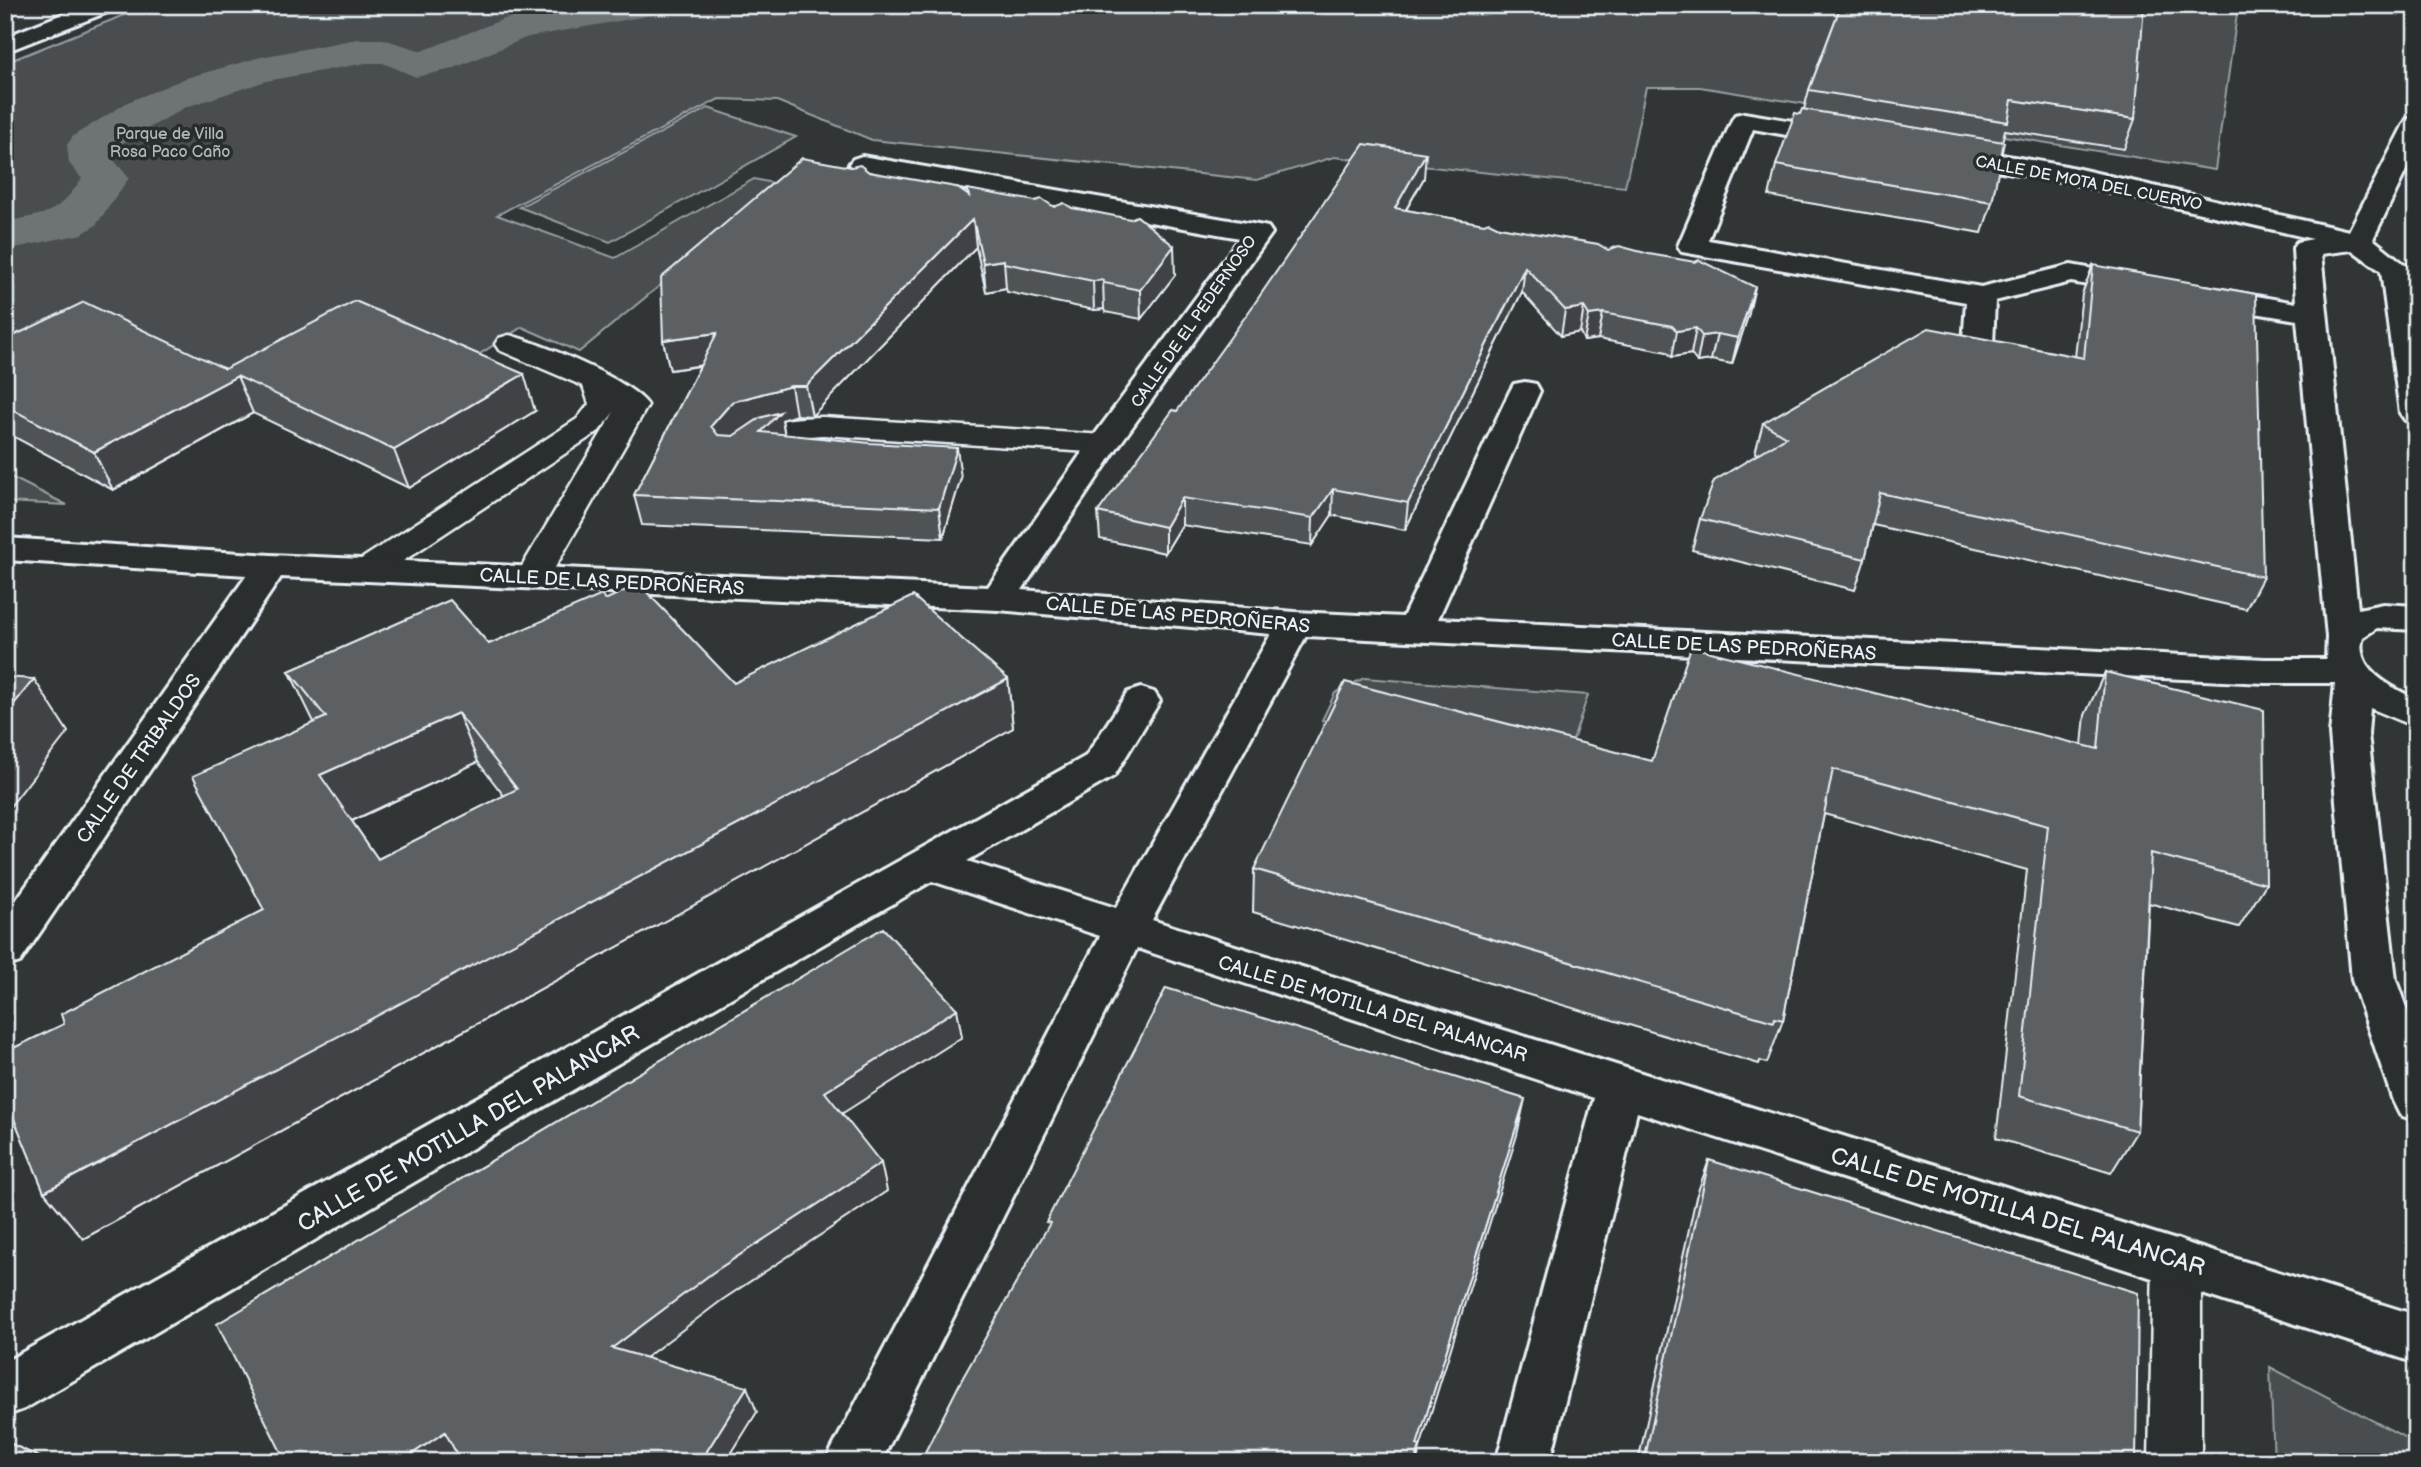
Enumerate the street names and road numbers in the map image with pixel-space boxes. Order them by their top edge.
street label: CALLE DE MOTA DEL CUERVO [1974,152,2204,215]
street label: CALLE DE EL PEDERNOSO [1128,232,1261,411]
street label: CALLE DE LAS PEDROÑERAS [479,564,745,601]
street label: CALLE DE LAS PEDROÑERAS [1045,592,1311,639]
street label: CALLE DE LAS PEDROÑERAS [1611,629,1877,666]
street label: CALLE DE TRIBALDOS [72,670,206,848]
street label: CALLE DE MOTILLA DEL PALANCAR [1215,951,1530,1068]
street label: CALLE DE MOTILLA DEL PALANCAR [293,1019,644,1238]
street label: CALLE DE MOTILLA DEL PALANCAR [1827,1142,2208,1282]

